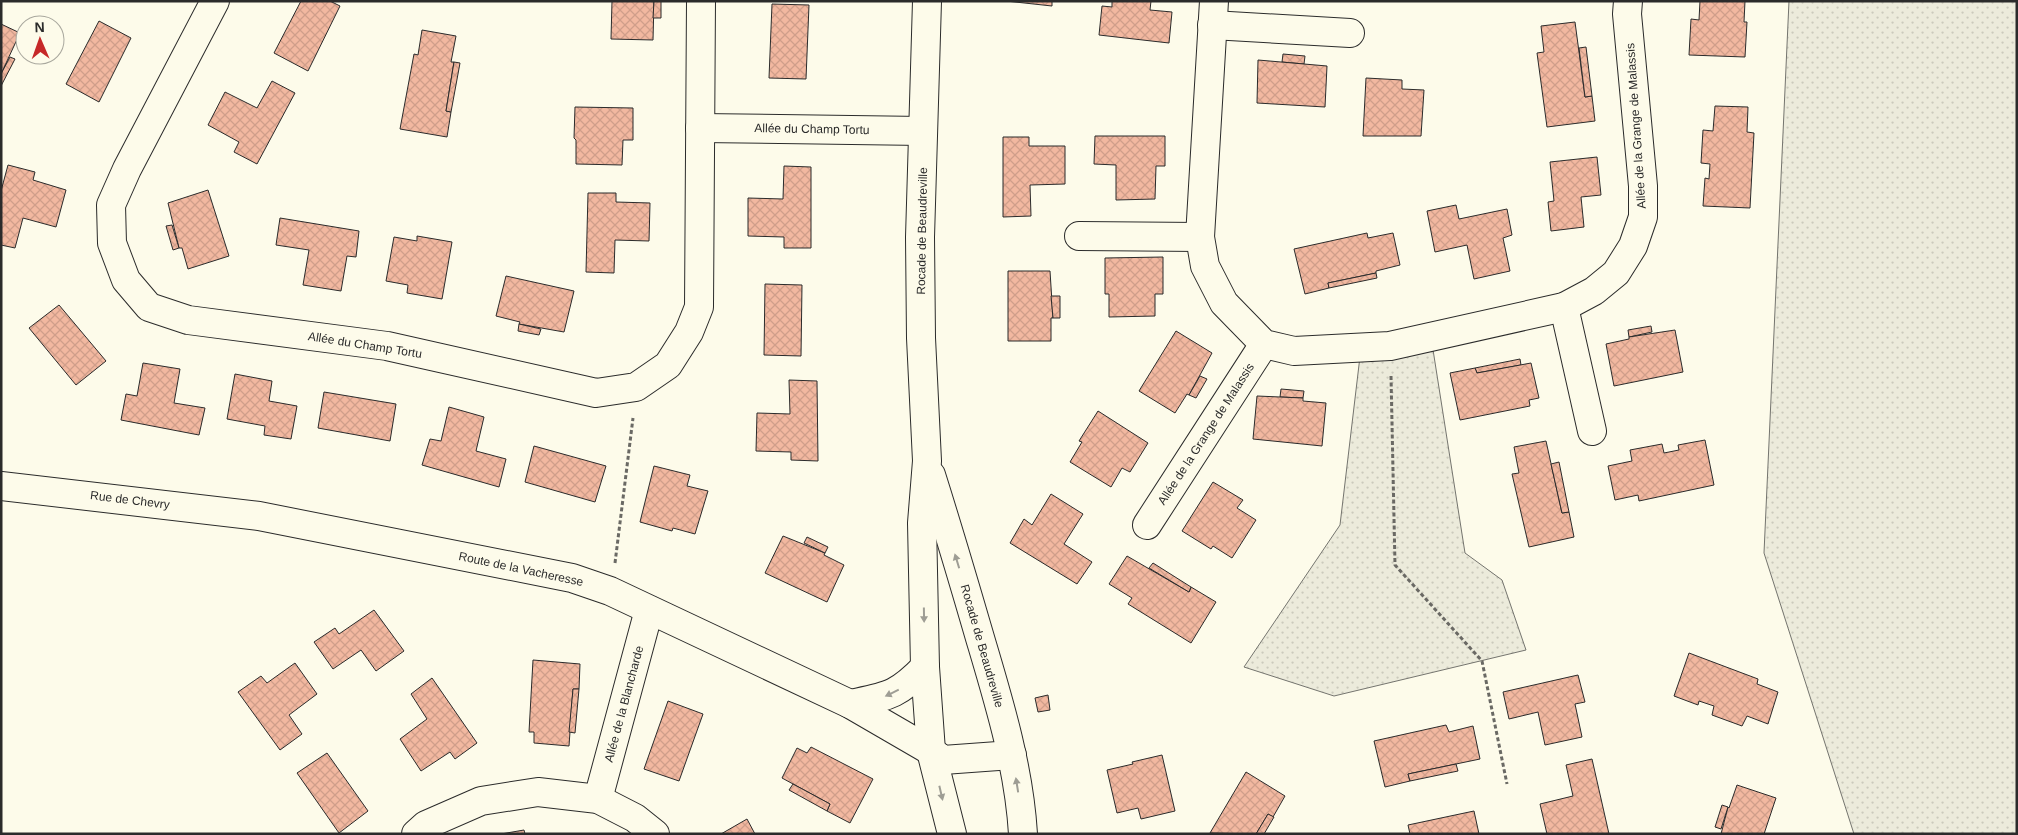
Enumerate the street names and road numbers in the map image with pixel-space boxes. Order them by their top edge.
street label: Allée de la Grange de Malassis [1623,43,1649,209]
street label: Allée du Champ Tortu [754,121,870,137]
street label: Rocade de Beaudreville [914,167,930,295]
street label: Allée du Champ Tortu [307,329,423,361]
street label: Allée de la Grange de Malassis [1155,361,1257,507]
street label: Rue de Chevry [89,488,171,512]
street label: Route de la Vacheresse [457,549,585,589]
street label: Rocade de Beaudreville [958,583,1006,709]
street label: Allée de la Blancharde [602,644,646,764]

